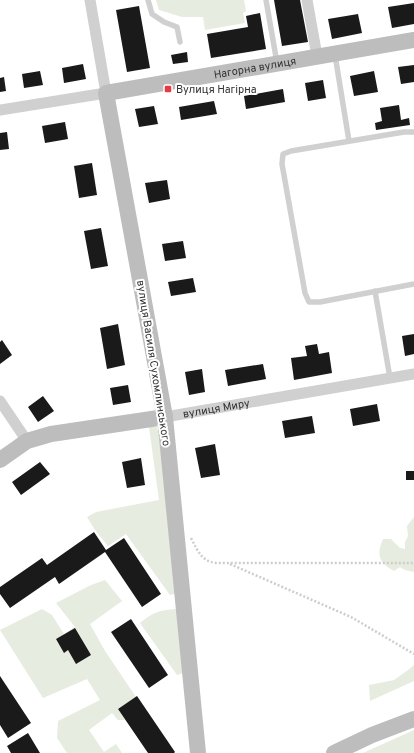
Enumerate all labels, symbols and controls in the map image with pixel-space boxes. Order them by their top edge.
street label: Нагорна вулиця [213,54,297,82]
place label: Вулиця Нагірна [176,83,257,97]
marker: Вулиця Нагірна [163,84,173,94]
street label: вулиця Василя Сухомлинського [133,279,173,447]
street label: вулиця Миру [182,396,251,422]

